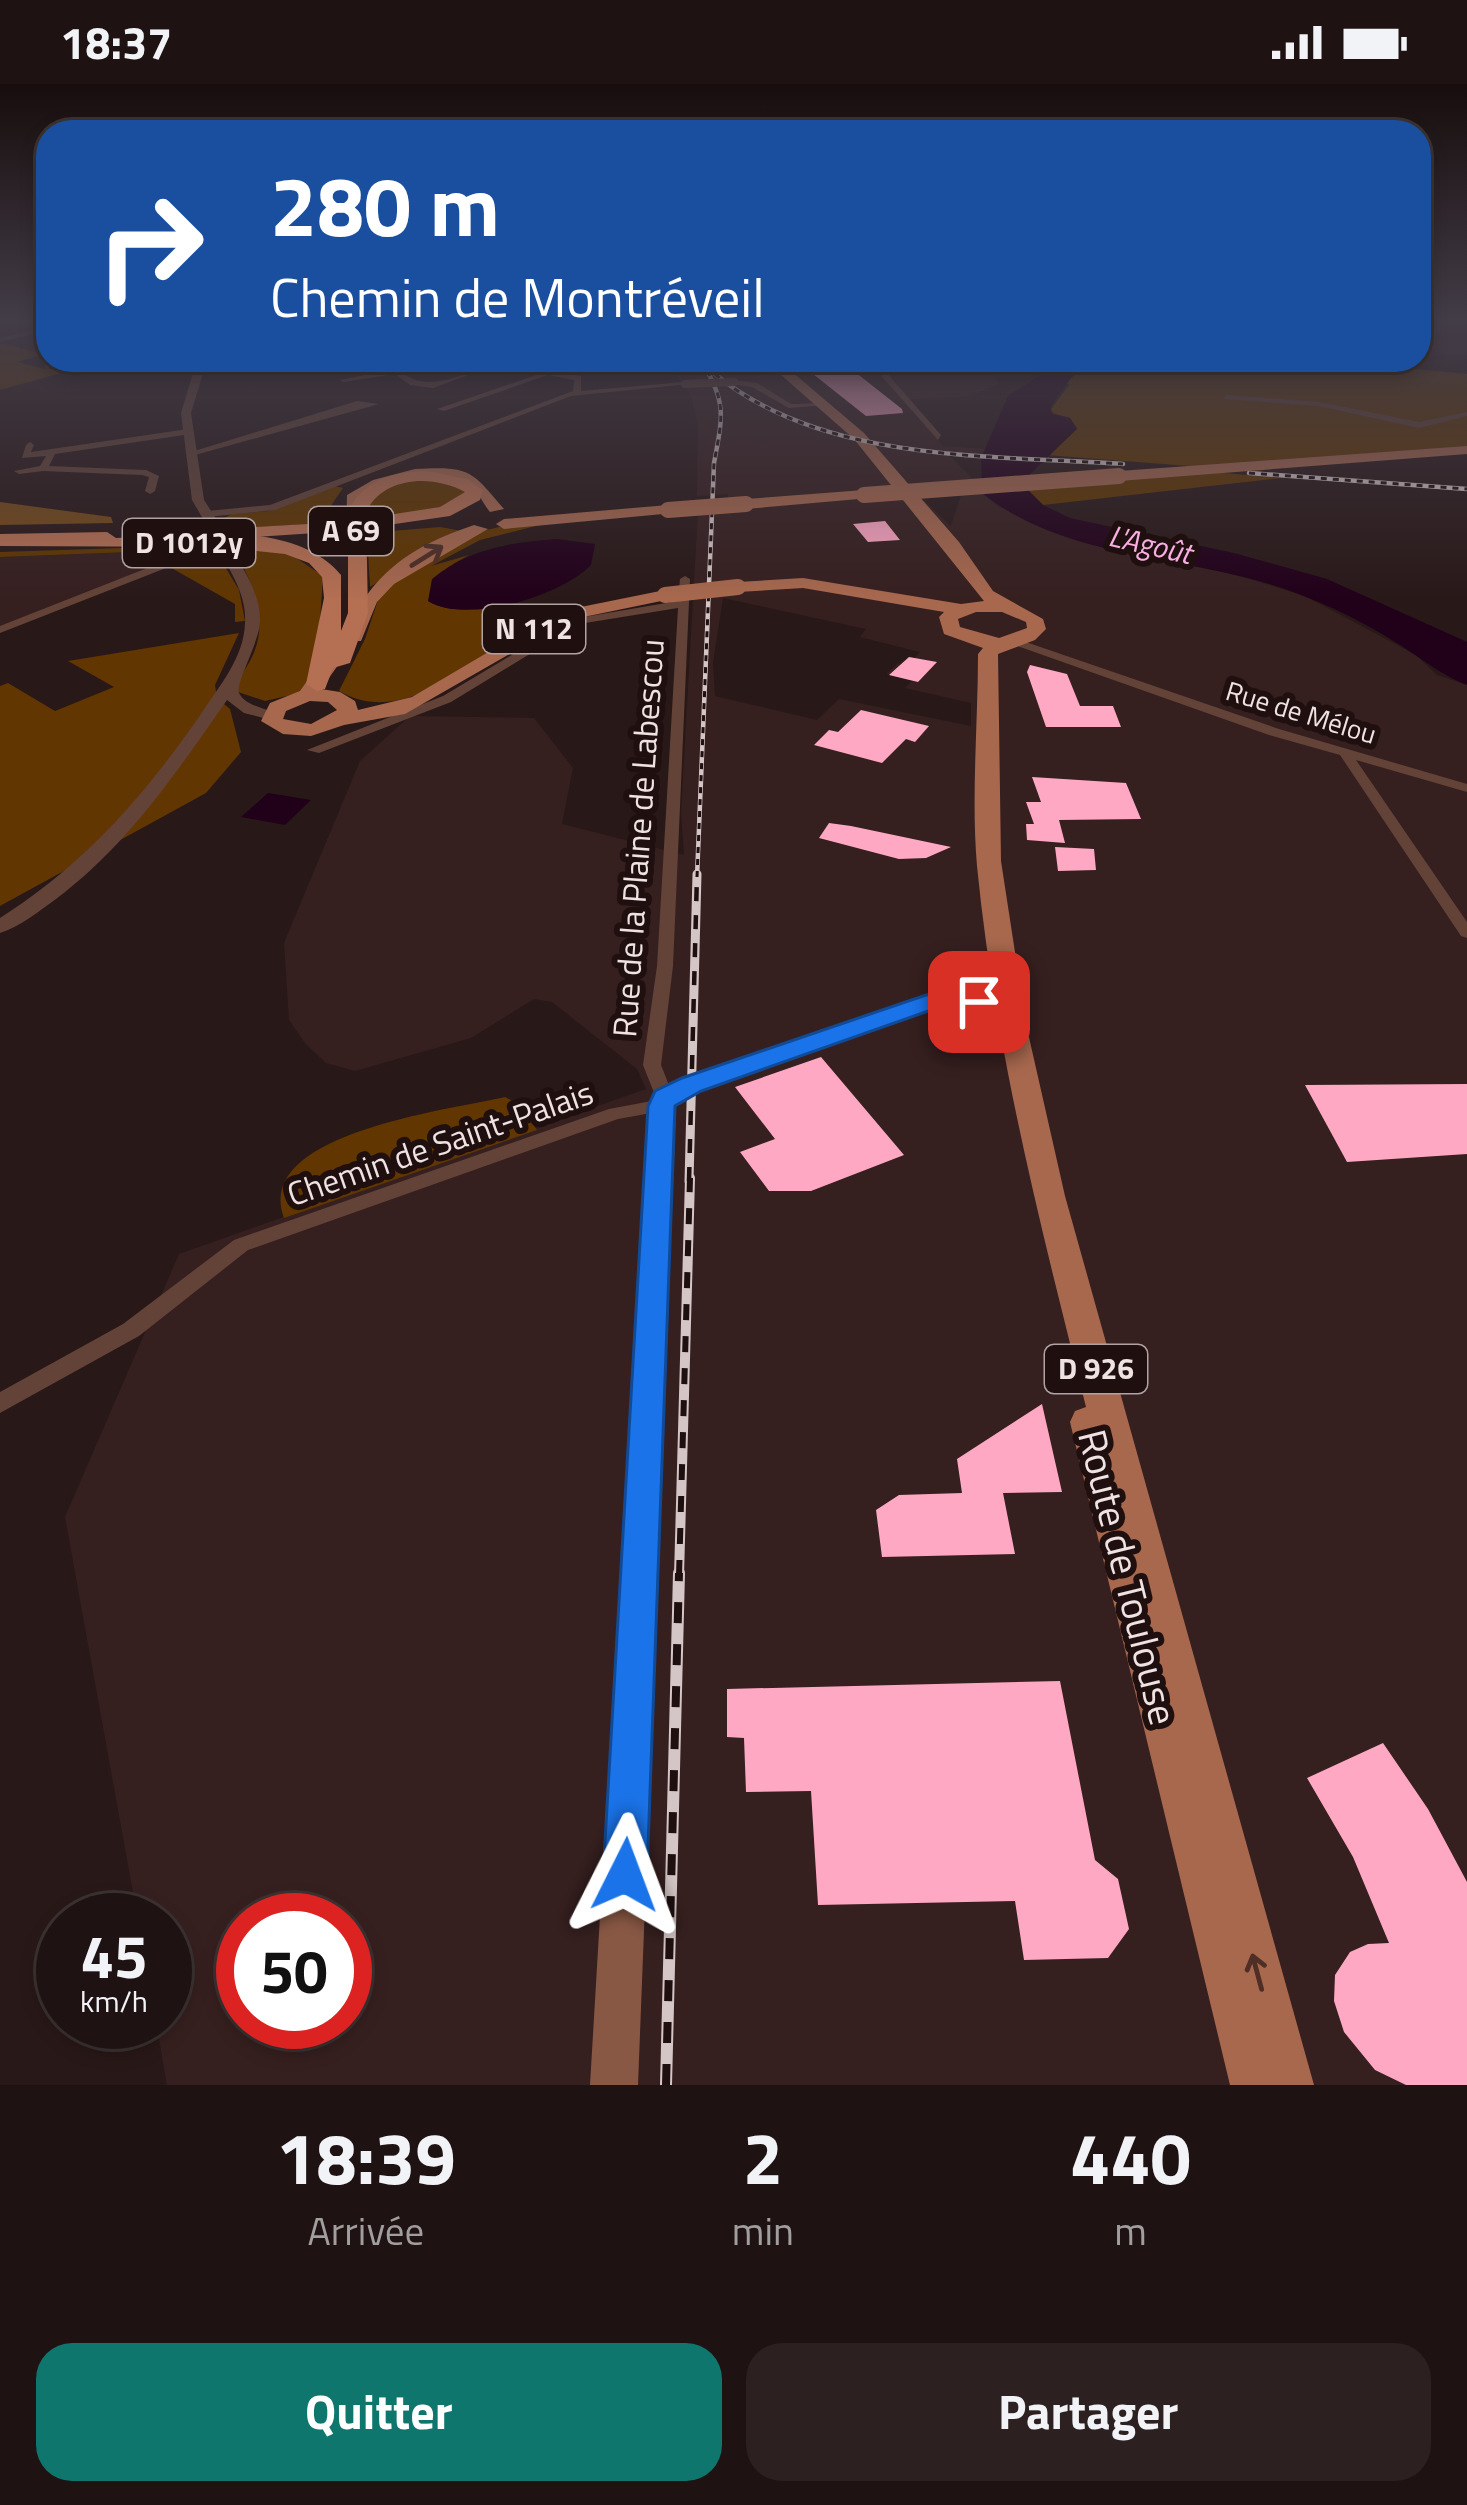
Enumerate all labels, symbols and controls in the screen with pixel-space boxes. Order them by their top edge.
text: 18:37 [60,8,172,76]
text: 280 m [270,141,500,269]
icon: right [72,168,228,324]
text: Chemin de Montréveil [270,256,765,338]
road number: A 69 [309,507,393,555]
water label: L'Agoût [1104,512,1200,577]
road number: D 1012y [123,519,255,567]
one-way arrow [409,543,443,568]
road number: N 112 [483,605,585,653]
street label: Rue de la Plaine de Labescou [599,637,677,1039]
street label: Rue de Mélou [1221,669,1382,754]
pin [928,951,1030,1053]
icon: arrive [946,969,1012,1035]
street label: Chemin de Saint-Palais [280,1067,600,1219]
road number: D 926 [1045,1345,1147,1393]
street label: Route de Toulouse [1063,1423,1194,1731]
position arrow [562,1812,688,1938]
speed limit sign: 50 [216,1893,372,2049]
text: 45 [80,1910,148,2001]
one-way arrow [1245,1954,1267,1992]
text: km/h [80,1978,148,2024]
text: 18:39 [276,2102,456,2212]
text: 2 [743,2102,783,2212]
text: 440 [1070,2102,1191,2212]
text: Arrivée [308,2201,424,2260]
text: min [732,2201,794,2260]
text: m [1114,2201,1147,2260]
button: Quitter [36,2343,722,2481]
button: Partager [746,2343,1431,2481]

